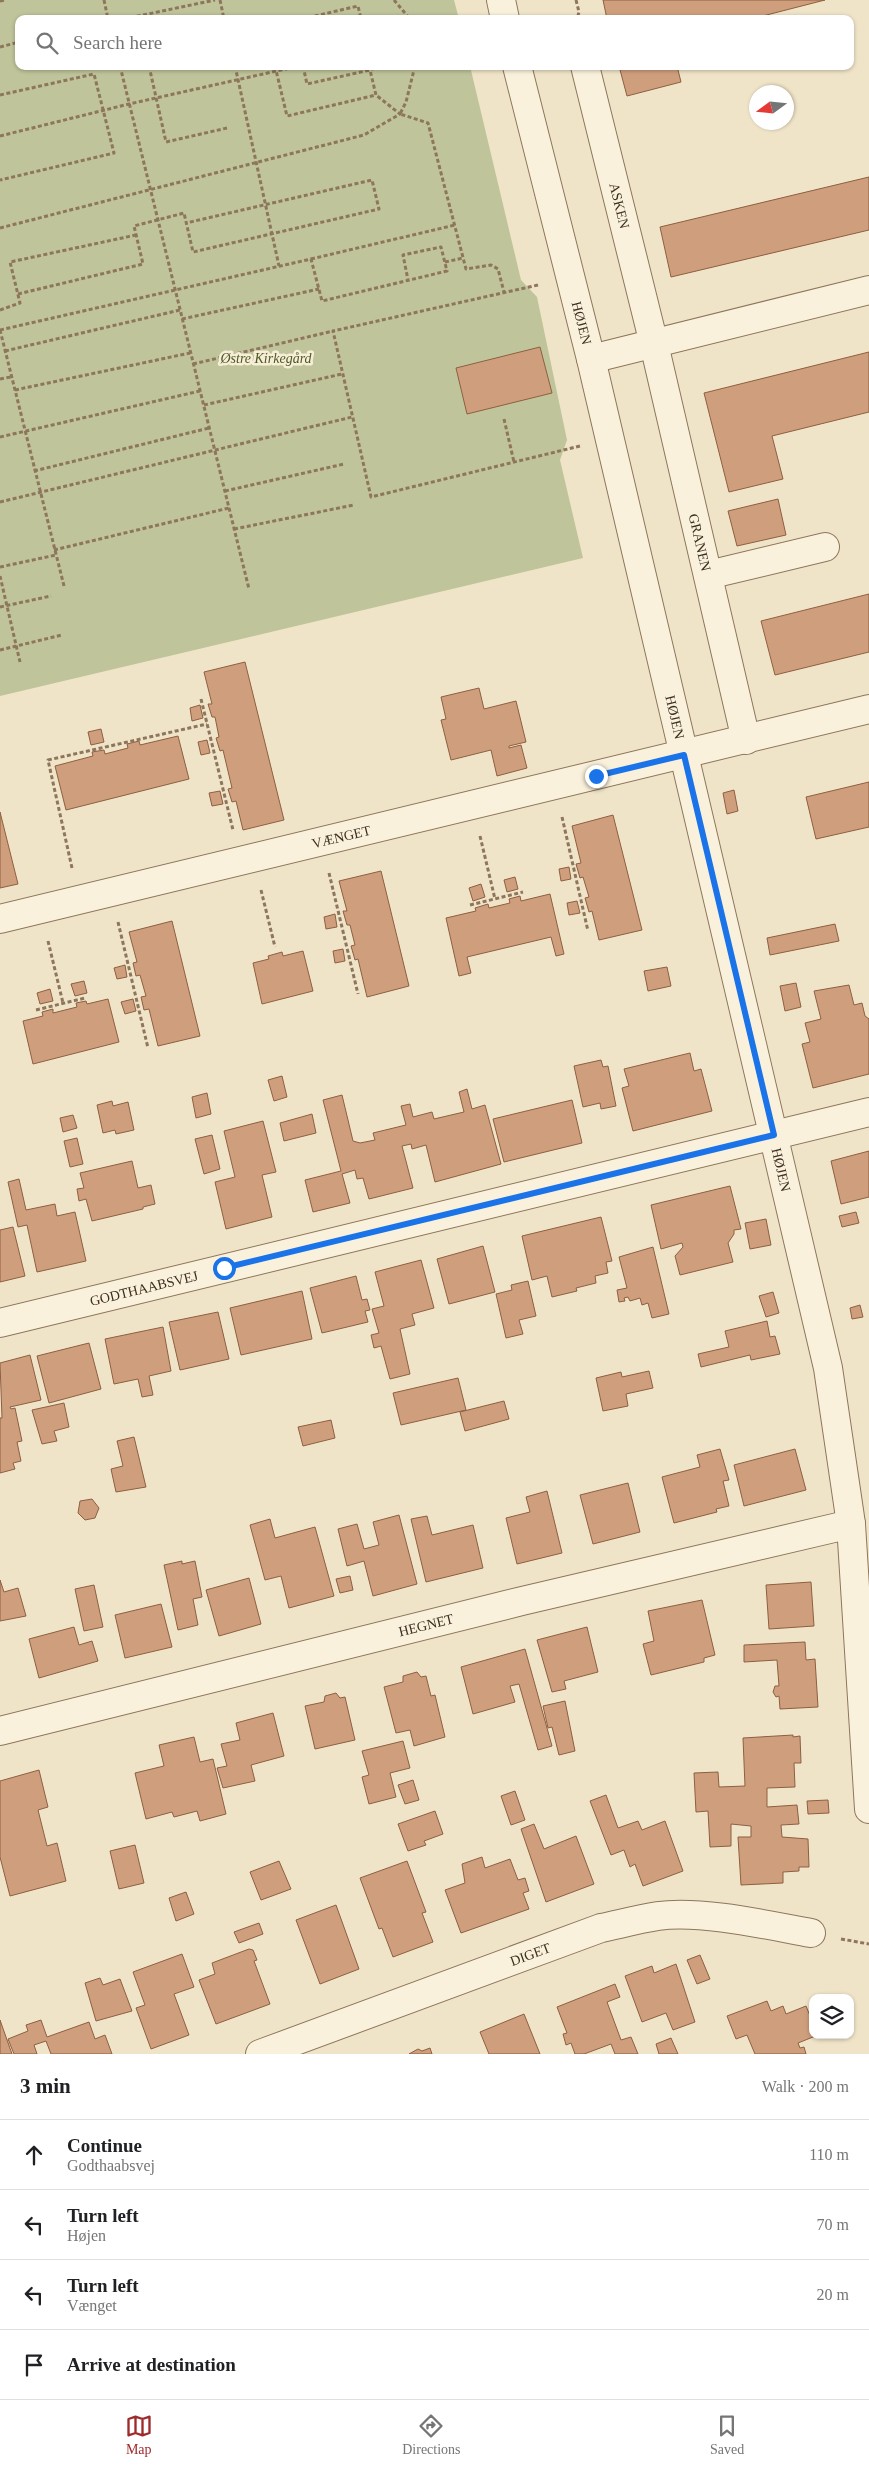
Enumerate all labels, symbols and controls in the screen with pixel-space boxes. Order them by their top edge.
search box [15,15,854,70]
icon: search [33,29,61,57]
text: Search here [73,32,162,53]
north arrow [749,85,794,130]
street label: ASKEN [607,181,633,230]
street label: HØJEN [569,300,595,346]
park label: Østre Kirkegård [219,351,313,366]
street label: GRANEN [686,512,714,572]
street label: HØJEN [663,694,687,740]
route end [585,765,608,788]
street label: VÆNGET [310,822,373,851]
street label: HØJEN [769,1146,794,1193]
route start [213,1257,236,1280]
street label: GODTHAABSVEJ [88,1268,200,1308]
street label: HEGNET [397,1611,455,1639]
street label: DIGET [508,1940,553,1969]
map controls [809,1994,854,2039]
button: layers [809,1994,854,2039]
text: 3 min [20,2074,71,2098]
text: Walk · 200 m [762,2078,849,2095]
text: Continue [67,2135,142,2156]
icon: ahead [20,2141,48,2169]
text: 110 m [809,2146,849,2163]
text: Godthaabsvej [67,2157,155,2174]
text: Turn left [67,2205,139,2226]
icon: left [20,2211,48,2239]
text: 70 m [817,2216,849,2233]
text: Højen [67,2227,106,2244]
text: Turn left [67,2275,139,2296]
icon: left [20,2281,48,2309]
text: 20 m [817,2286,849,2303]
text: Vænget [67,2297,117,2314]
icon: arrive [20,2351,48,2379]
text: Arrive at destination [67,2354,236,2375]
tab: Map [125,2412,153,2458]
tab: Directions [402,2412,461,2458]
tab: Saved [710,2412,744,2458]

